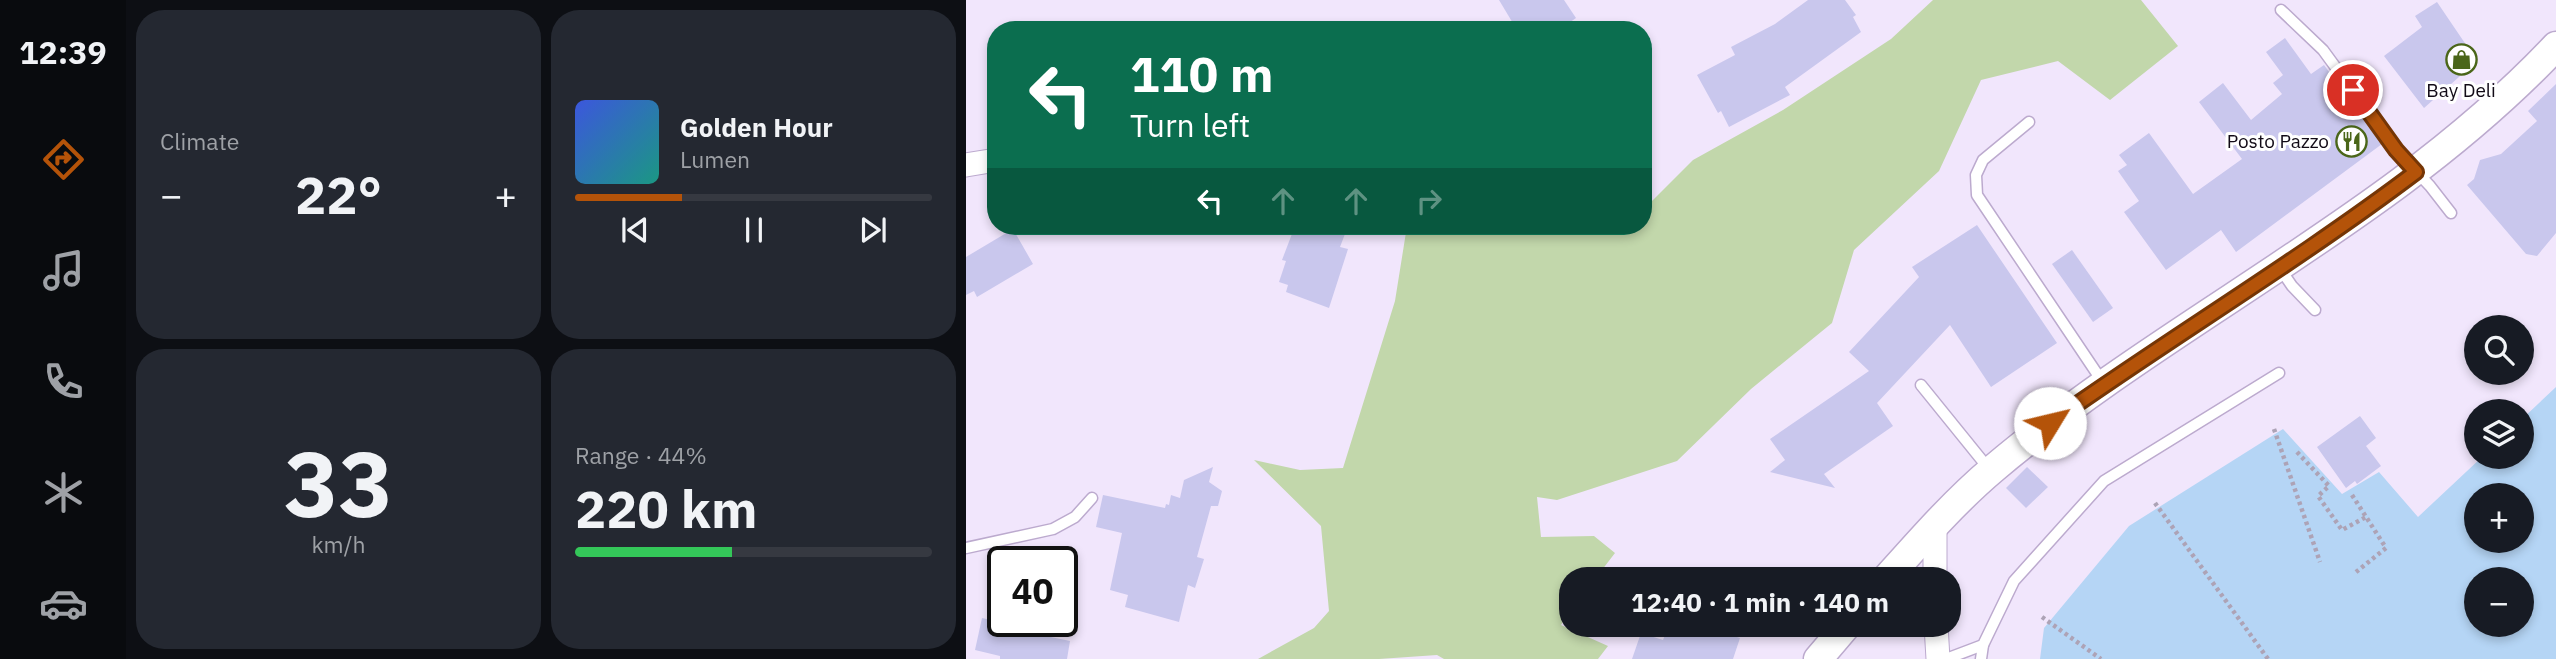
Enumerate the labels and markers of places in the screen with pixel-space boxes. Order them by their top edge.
shop icon: Bay Deli [2444,42,2478,76]
pin [2323,60,2383,120]
place label: Bay Deli [2426,78,2496,102]
restaurant icon: Posto Pazzo [2335,124,2369,158]
place label: Posto Pazzo [2227,129,2329,153]

